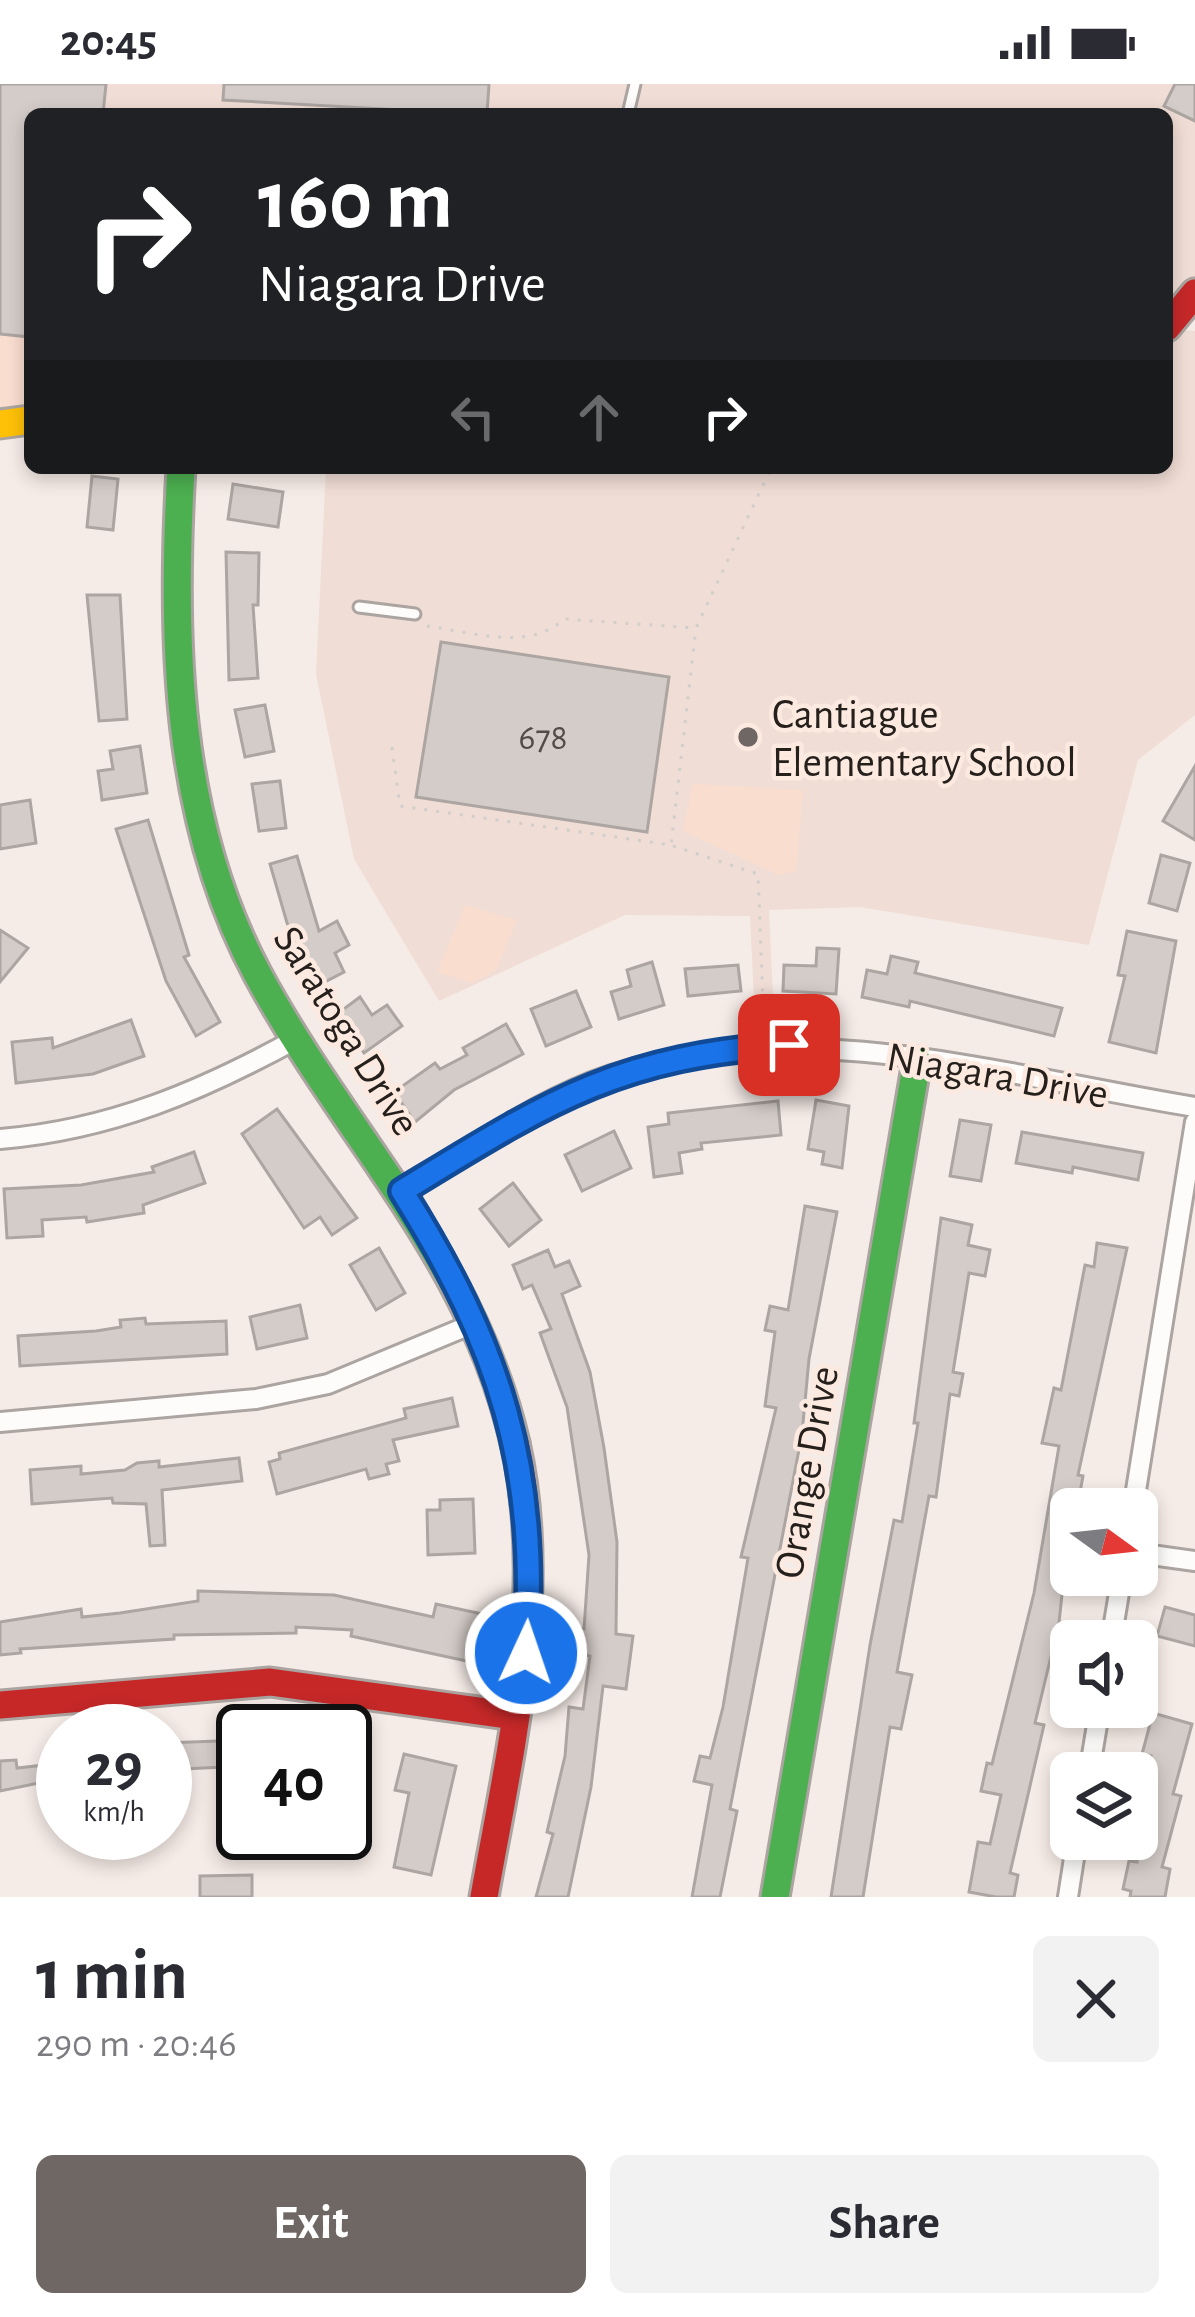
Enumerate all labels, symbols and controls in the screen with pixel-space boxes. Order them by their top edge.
text: 20:45 [60,19,157,64]
icon: right [60,156,216,312]
text: 160 m [258,160,453,244]
text: Niagara Drive [258,258,546,312]
icon: left [440,384,506,450]
icon: ahead [566,384,632,450]
icon: right [692,384,758,450]
place label: Cantiague Elementary School [772,694,1077,784]
house number: 678 [519,720,568,756]
marker: Cantiague Elementary School [735,724,761,750]
street label: Saratoga Drive [266,919,427,1143]
pin [738,994,840,1096]
icon: arrive [756,1012,822,1078]
street label: Niagara Drive [884,1036,1112,1116]
street label: Orange Drive [768,1363,846,1582]
north arrow [1050,1488,1158,1596]
map controls [1050,1488,1158,1860]
position arrow [463,1590,589,1716]
button: sound [1050,1620,1158,1728]
speed limit sign: 40 [216,1704,372,1860]
text: 29 [85,1737,143,1797]
button: layers [1050,1752,1158,1860]
text: km/h [83,1797,145,1827]
button: close [1033,1936,1159,2062]
text: 1 min [36,1940,188,2012]
text: 290 m · 20:46 [36,2025,236,2064]
button: Exit [36,2155,586,2293]
button: Share [610,2155,1159,2293]

